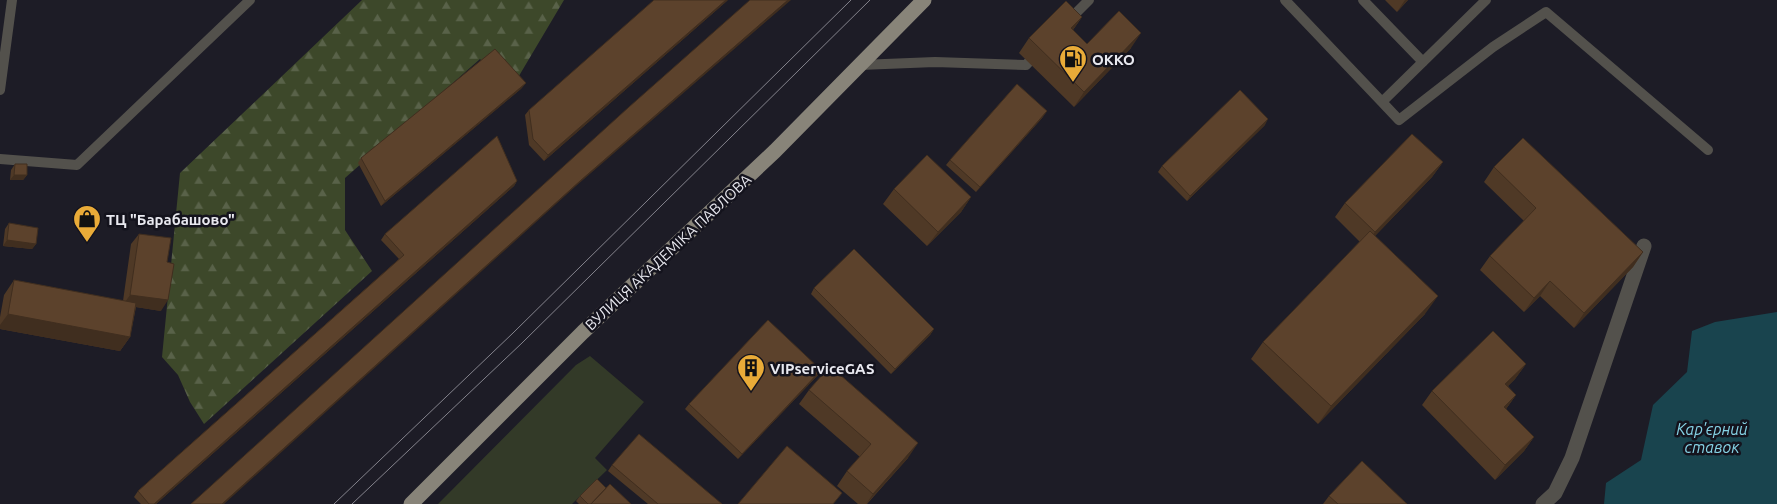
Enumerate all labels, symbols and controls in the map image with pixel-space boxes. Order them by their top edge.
fuel station icon: ОККО [1058,44,1088,83]
place label: ОККО [1092,51,1135,68]
street label: ВУЛИЦЯ АКАДЕМІКА ПАВЛОВА [582,171,755,333]
shop icon: ТЦ "Барабашово" [72,204,102,243]
place label: ТЦ "Барабашово" [106,211,235,228]
building icon: VIPserviceGAS [736,353,766,392]
place label: VIPserviceGAS [770,360,874,377]
water label: Кар'єрний ставок [1676,420,1748,456]

